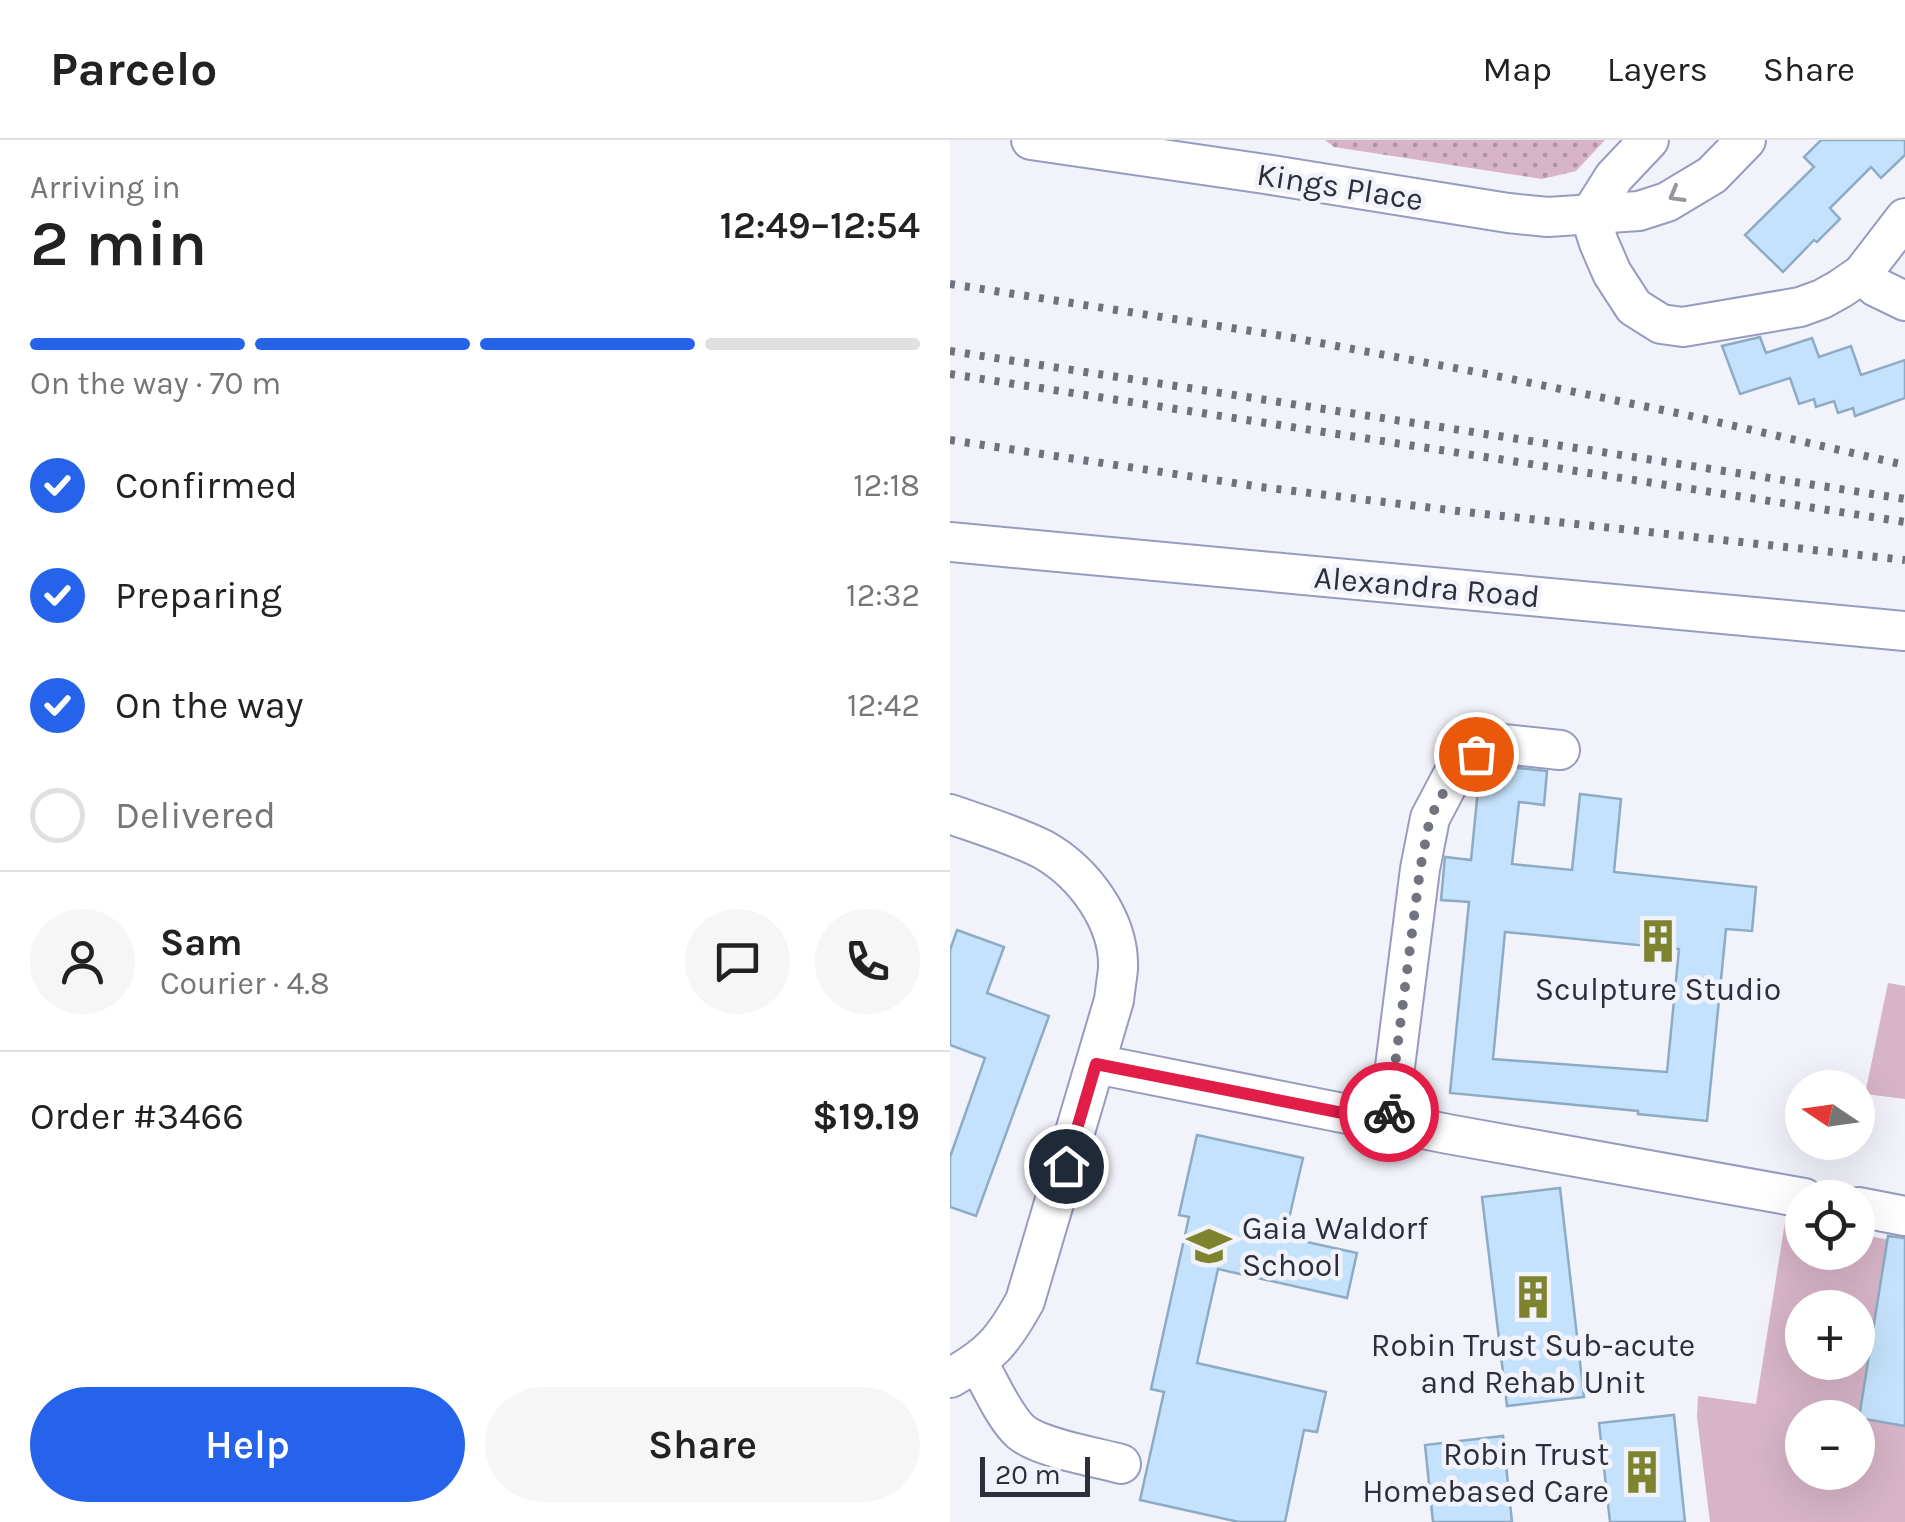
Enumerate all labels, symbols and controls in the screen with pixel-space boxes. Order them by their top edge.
text: Parcelo [50,41,217,97]
text: Map [1482,49,1552,90]
text: Layers [1607,49,1708,90]
text: Share [1763,49,1855,90]
street label: Kings Place [1254,156,1426,218]
text: Arriving in [30,169,181,206]
one-way arrow [1669,183,1687,202]
text: 12:49–12:54 [720,203,920,248]
text: 2 min [30,205,207,281]
text: On the way · 70 m [30,365,281,402]
icon: check [30,458,85,513]
text: Confirmed [115,463,298,508]
text: 12:18 [853,467,920,504]
street label: Alexandra Road [1313,559,1541,615]
icon: check [30,568,85,623]
text: Preparing [115,573,282,618]
text: 12:32 [846,577,920,614]
icon: check [30,678,85,733]
text: On the way [115,683,303,728]
text: 12:42 [847,687,920,724]
pin [1434,712,1519,797]
icon: bag [1449,727,1504,782]
text: Delivered [115,793,276,838]
button: person [30,909,135,1014]
button: chat [685,909,790,1014]
button: phone [815,909,920,1014]
building icon: Sculpture Studio [1634,917,1682,965]
text: Sam [160,920,243,965]
text: Courier · 4.8 [160,965,330,1002]
place label: Sculpture Studio [1535,971,1781,1008]
courier [1339,1062,1439,1162]
north arrow [1785,1070,1875,1160]
map controls [1785,1070,1875,1490]
icon: bike [1362,1085,1417,1140]
text: Order #3466 [30,1094,244,1139]
text: $19.19 [812,1094,920,1139]
pin [1024,1124,1109,1209]
icon: home [1039,1139,1094,1194]
button: locate [1785,1180,1875,1270]
place label: Gaia Waldorf School [1242,1210,1429,1284]
school or university icon: Gaia Waldorf School [1185,1222,1233,1270]
building icon: Robin Trust Sub-acute and Rehab Unit [1509,1273,1557,1321]
button: + [1785,1290,1875,1380]
place label: Robin Trust Sub-acute and Rehab Unit [1371,1327,1695,1401]
button: Help [30,1387,465,1502]
button: Share [485,1387,920,1502]
button: − [1785,1400,1875,1490]
place label: Robin Trust Homebased Care [1362,1436,1609,1510]
building icon: Robin Trust Homebased Care [1618,1448,1666,1496]
scale bar [980,1452,1090,1496]
text: 20 m [995,1458,1061,1491]

